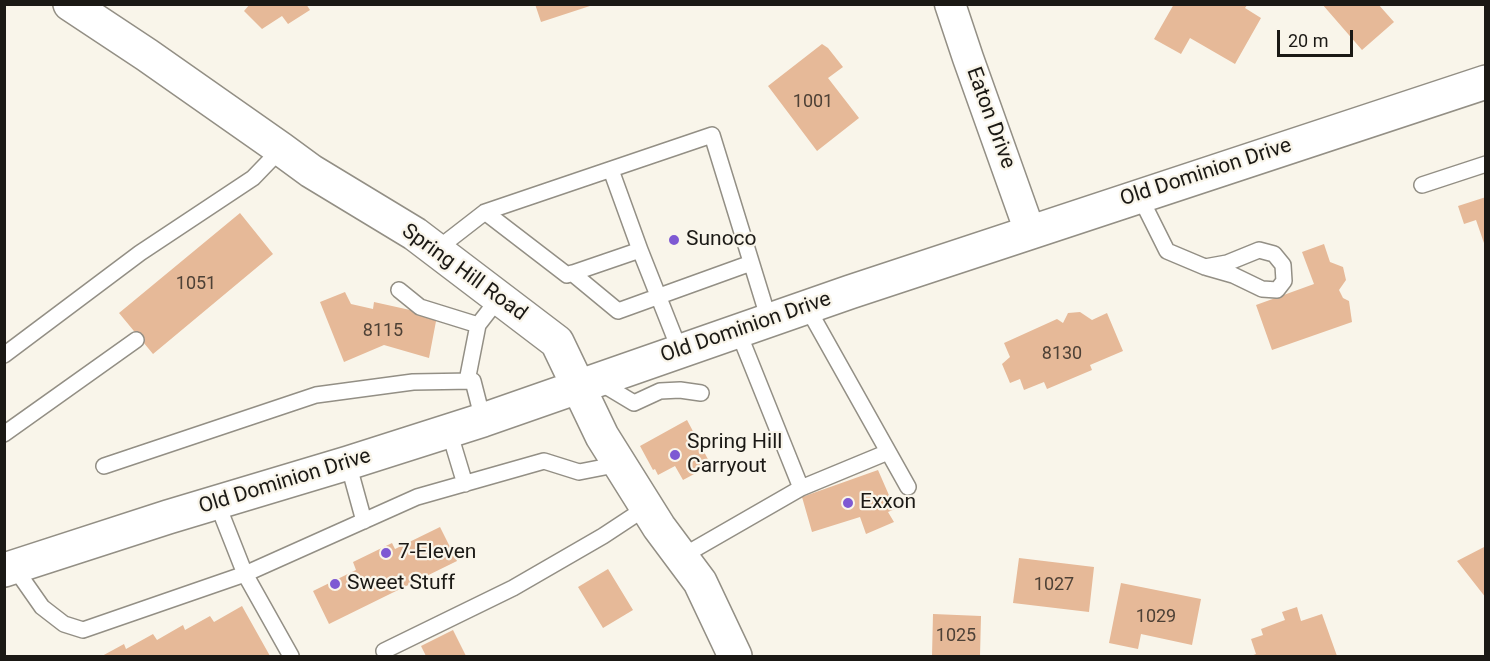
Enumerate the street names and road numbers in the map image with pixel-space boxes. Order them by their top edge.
street label: Eaton Drive [960,64,1020,172]
street label: Old Dominion Drive [1117,133,1295,213]
street label: Spring Hill Road [396,219,532,327]
street label: Old Dominion Drive [657,287,835,369]
street label: Old Dominion Drive [196,444,374,520]

